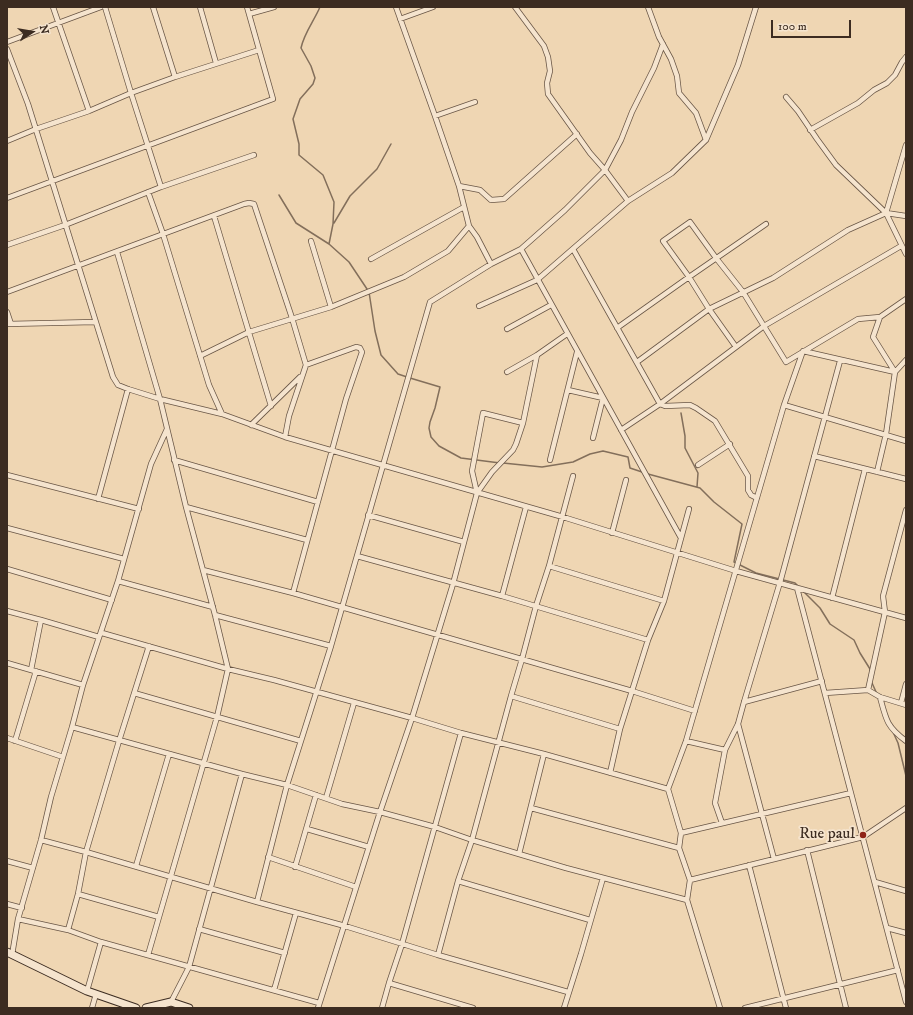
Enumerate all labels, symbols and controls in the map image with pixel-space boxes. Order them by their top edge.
north arrow [12,12,52,52]
scale bar [773,12,853,38]
text: 100 m [778,19,807,34]
text: N [36,24,52,35]
place label: Rue paul [799,825,855,845]
marker: Rue paul [858,830,868,840]

